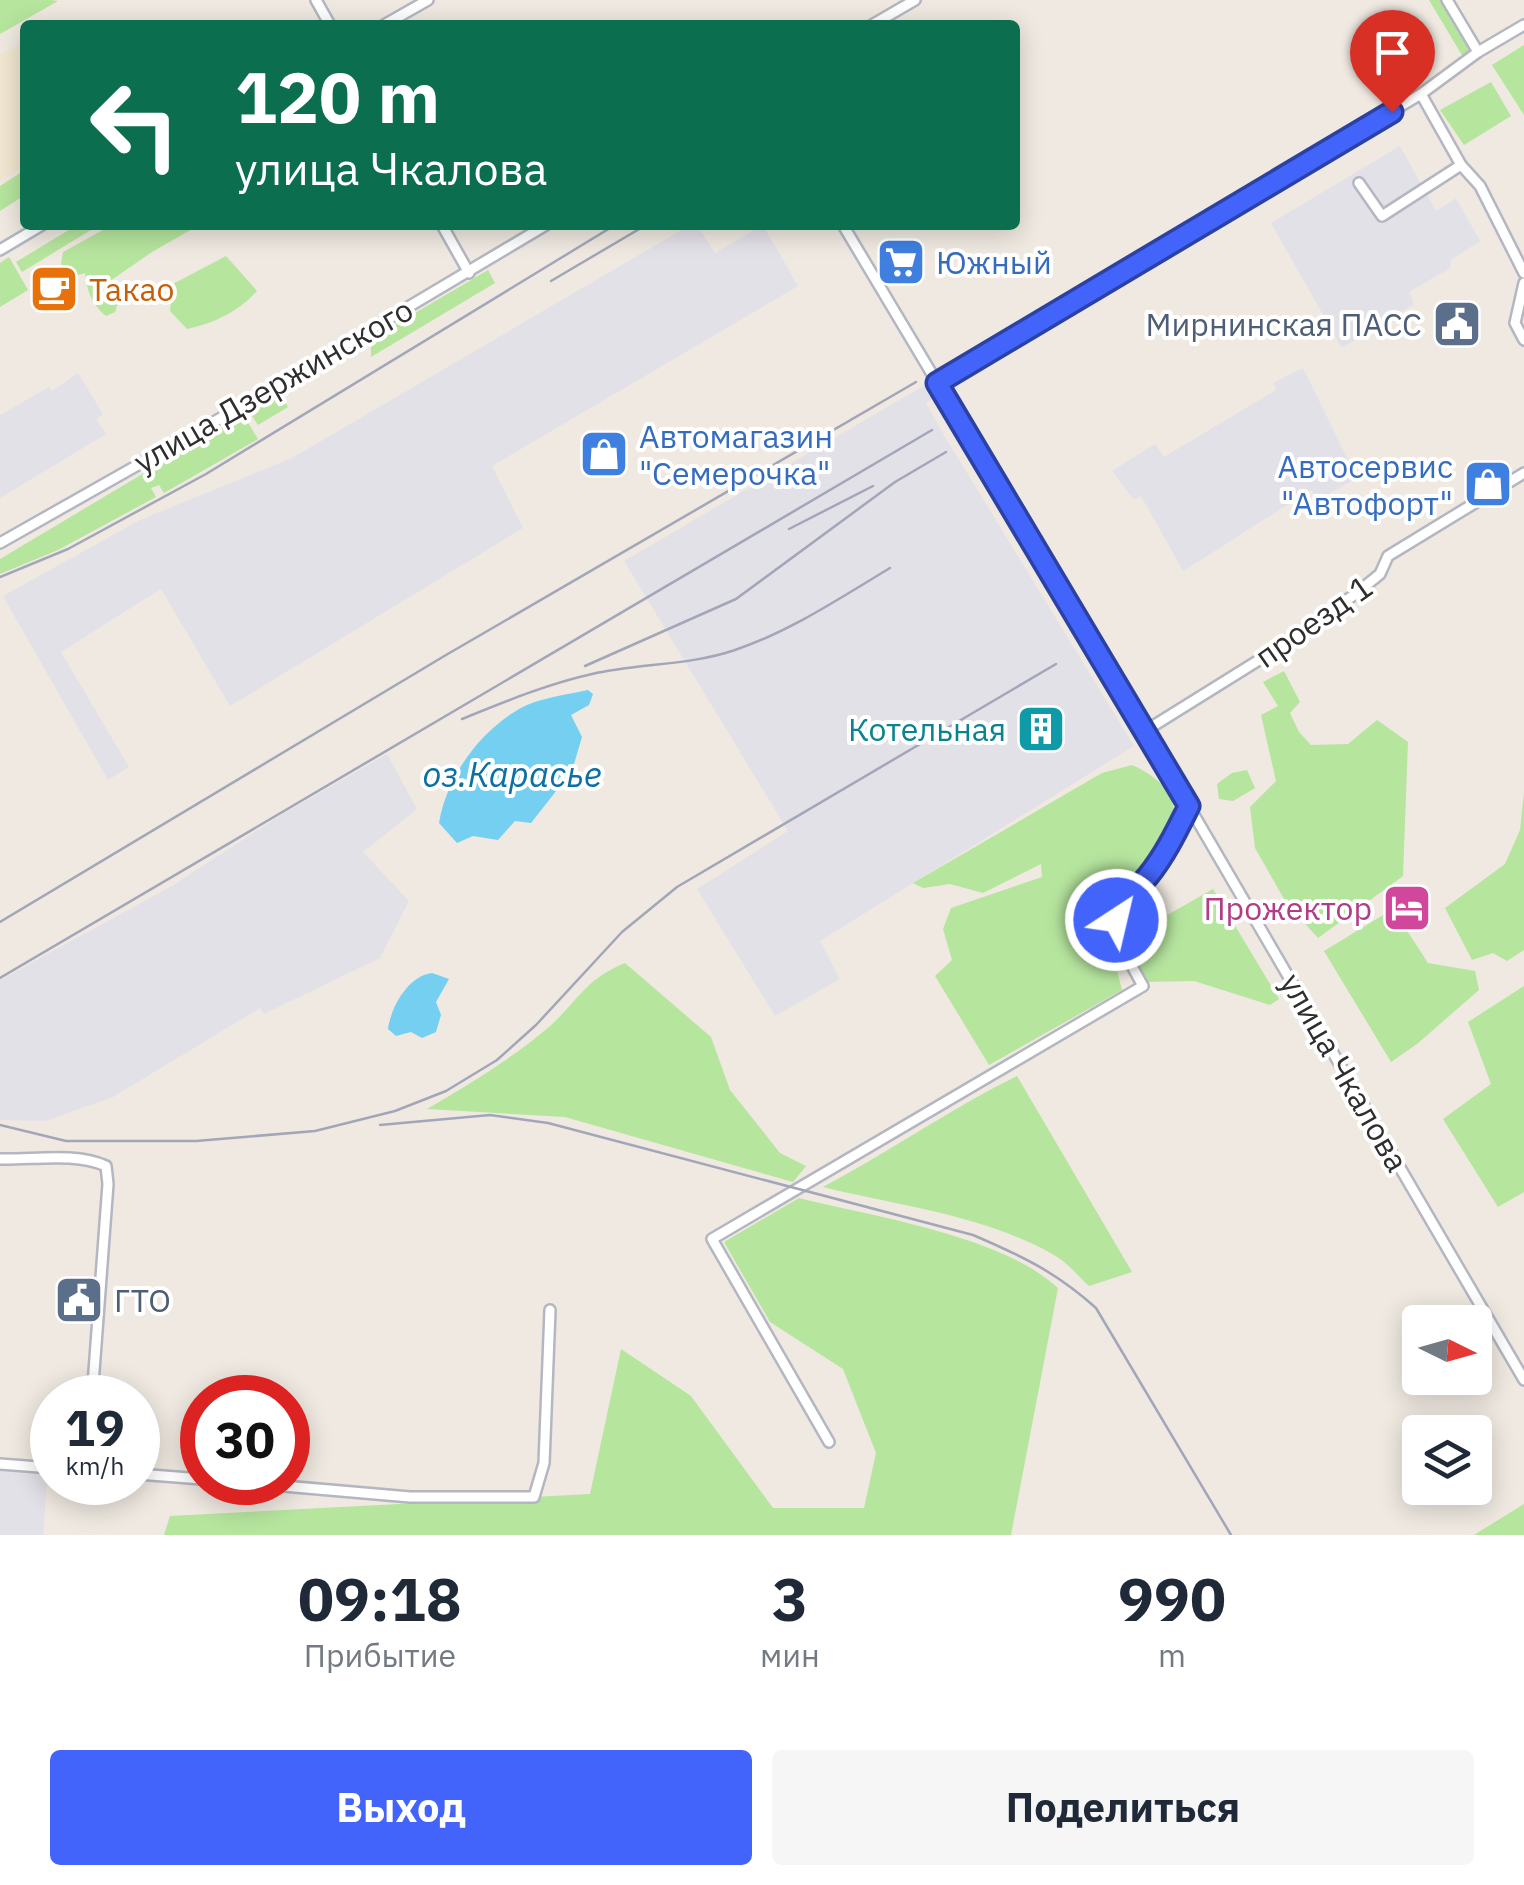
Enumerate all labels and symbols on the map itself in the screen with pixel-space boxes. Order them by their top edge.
pin [1350,10,1435,113]
supermarket icon: Южный [875,236,927,288]
place label: Южный [936,241,1052,283]
cafe icon: Такао [28,263,80,315]
place label: Такао [89,268,174,310]
street label: улица Дзержинского [126,288,420,482]
public building icon: Мирнинская ПАСС [1431,298,1483,350]
place label: Мирнинская ПАСС [1146,303,1422,345]
place label: Автомагазин "Семерочка" [639,415,833,494]
shop icon: Автомагазин "Семерочка" [578,428,630,480]
place label: Автосервис "Автофорт" [1278,445,1453,524]
shop icon: Автосервис "Автофорт" [1462,458,1514,510]
street label: проезд 1 [1246,565,1380,677]
building icon: Котельная [1015,703,1067,755]
place label: Котельная [848,708,1006,750]
water label: оз.Карасье [422,751,602,797]
position arrow [1064,868,1168,972]
hotel icon: Прожектор [1381,882,1433,934]
place label: Прожектор [1203,887,1372,929]
street label: улица Чкалова [1271,965,1419,1179]
public building icon: ГТО [53,1274,105,1326]
place label: ГТО [114,1279,171,1321]
north arrow [1402,1305,1492,1395]
speed limit sign: 30 [180,1375,310,1505]

